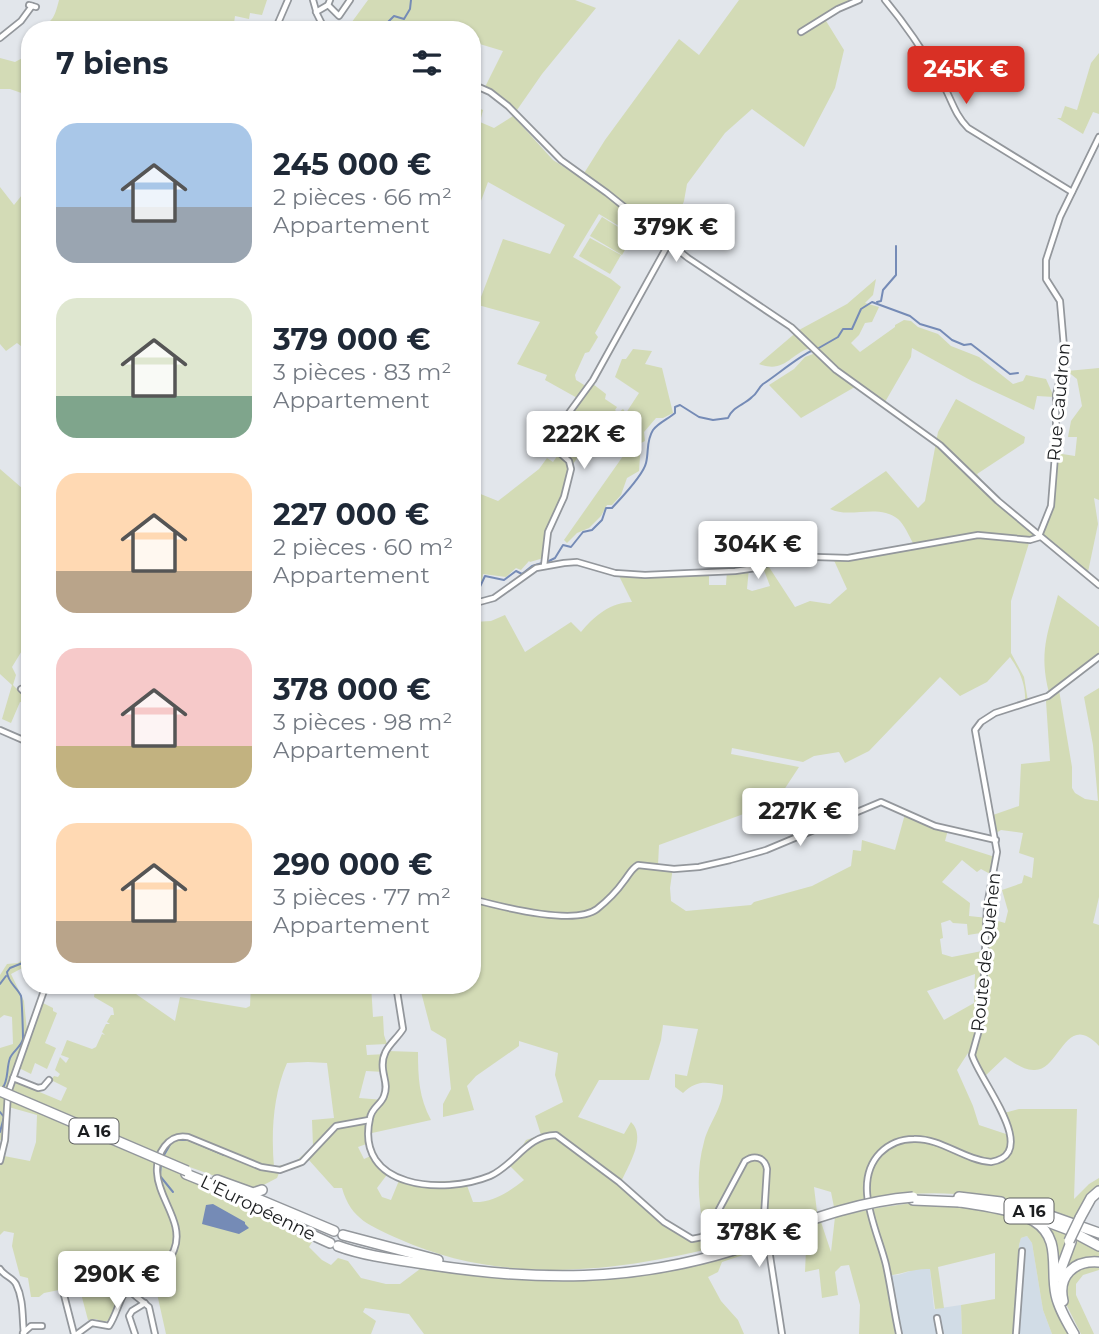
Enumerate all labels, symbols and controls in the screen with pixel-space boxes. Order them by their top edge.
icon: filters [408,44,446,82]
text: 7 biens [56,45,168,82]
pin: 245K € [909,46,1023,106]
text: 245K € [923,55,1009,83]
text: 245 000 € [273,146,431,183]
icon: home [112,151,196,235]
text: 2 pièces · 66 m² [273,183,452,211]
pin: 379K € [619,204,733,264]
text: Appartement [273,211,430,239]
text: 379K € [634,213,718,241]
text: 379 000 € [273,321,431,358]
icon: home [112,326,196,410]
street label: Rue Caudron [1043,342,1075,462]
text: 3 pièces · 83 m² [273,358,451,386]
text: Appartement [273,386,430,414]
pin: 222K € [527,412,641,471]
text: 222K € [543,420,625,448]
text: 227 000 € [273,496,429,533]
icon: home [112,501,196,585]
pin: 304K € [701,522,815,581]
text: 304K € [714,530,802,558]
text: 2 pièces · 60 m² [273,533,453,561]
text: Appartement [273,561,430,589]
text: 378 000 € [273,671,431,708]
icon: home [112,676,196,760]
text: 3 pièces · 98 m² [273,708,452,736]
text: Appartement [273,736,430,764]
pin: 227K € [743,788,857,848]
text: 227K € [758,797,842,825]
text: 290 000 € [273,846,433,883]
icon: home [112,851,196,935]
street label: Route de Quehen [967,871,1005,1033]
text: 3 pièces · 77 m² [273,883,451,911]
text: Appartement [273,911,430,939]
road number: A 16 [70,1119,119,1144]
street label: L'Européenne [197,1171,319,1245]
road number: A 16 [1004,1198,1054,1224]
pin: 378K € [702,1210,816,1269]
text: 378K € [717,1218,801,1246]
pin: 290K € [60,1252,174,1311]
text: 290K € [74,1260,160,1288]

